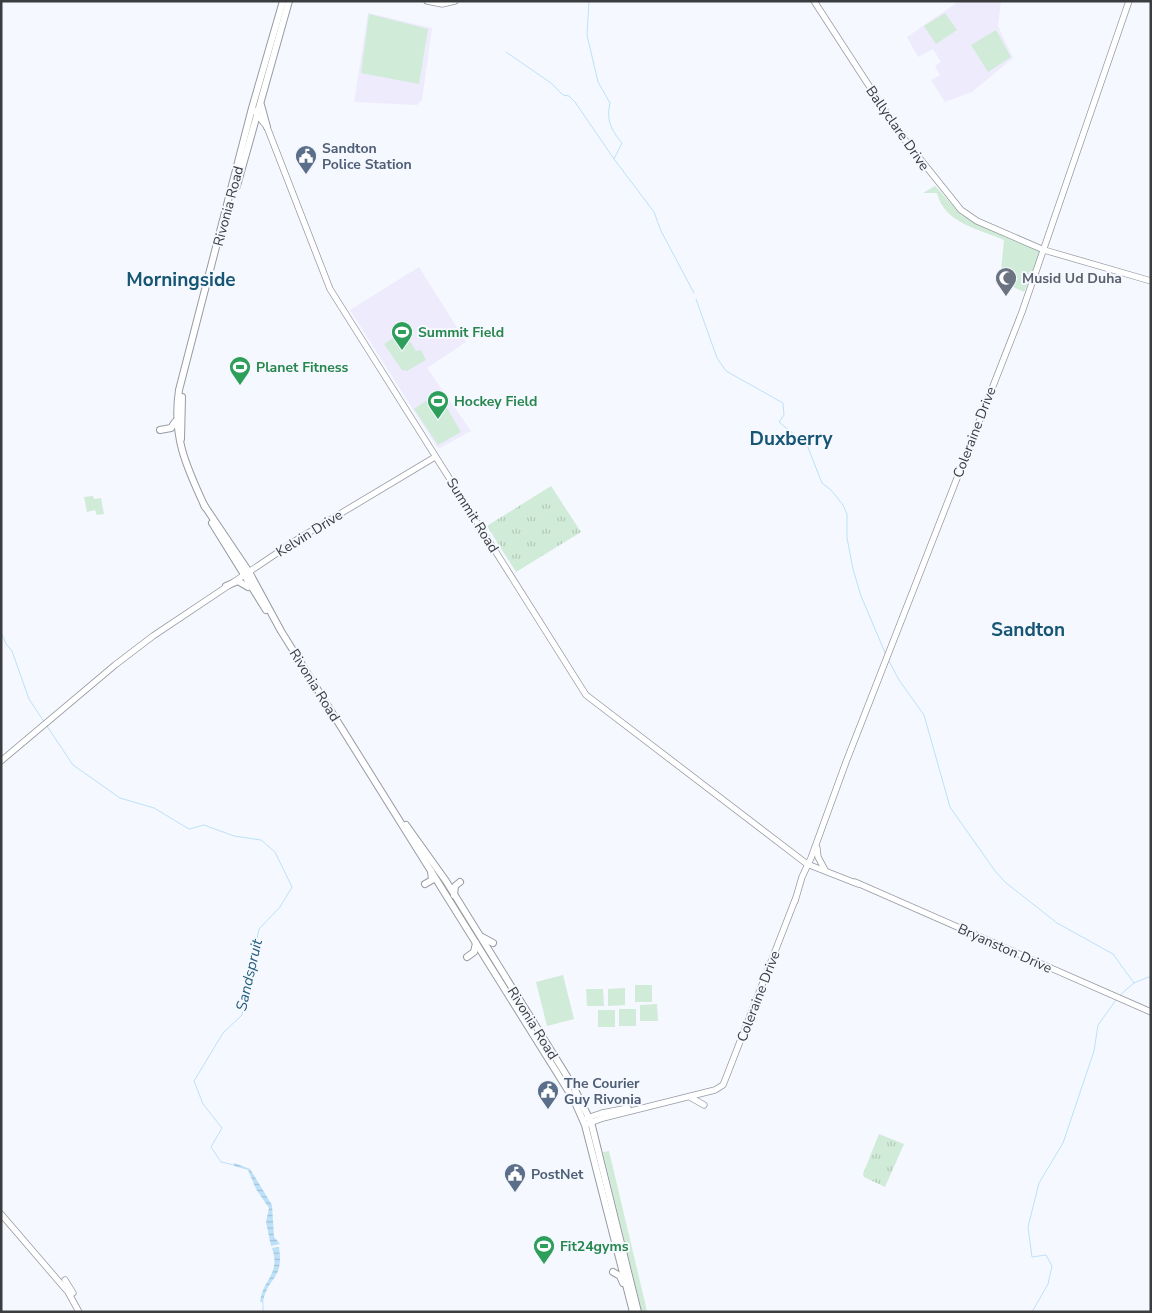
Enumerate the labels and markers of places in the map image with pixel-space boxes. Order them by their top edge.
place label: Sandton Police Station [322,139,412,174]
public building icon: Sandton Police Station [294,144,318,175]
mosque icon: Musid Ud Duha [994,266,1018,297]
place label: Musid Ud Duha [1022,269,1122,288]
sports icon: Summit Field [390,320,414,351]
place label: Summit Field [418,323,504,342]
sports icon: Planet Fitness [228,355,252,386]
place label: Planet Fitness [256,358,349,377]
sports icon: Hockey Field [426,389,450,420]
place label: Hockey Field [454,392,537,411]
place label: The Courier Guy Rivonia [564,1074,641,1109]
public building icon: The Courier Guy Rivonia [536,1079,560,1110]
public building icon: PostNet [503,1162,527,1193]
place label: PostNet [531,1165,584,1184]
sports icon: Fit24gyms [532,1234,556,1265]
place label: Fit24gyms [560,1237,629,1256]

